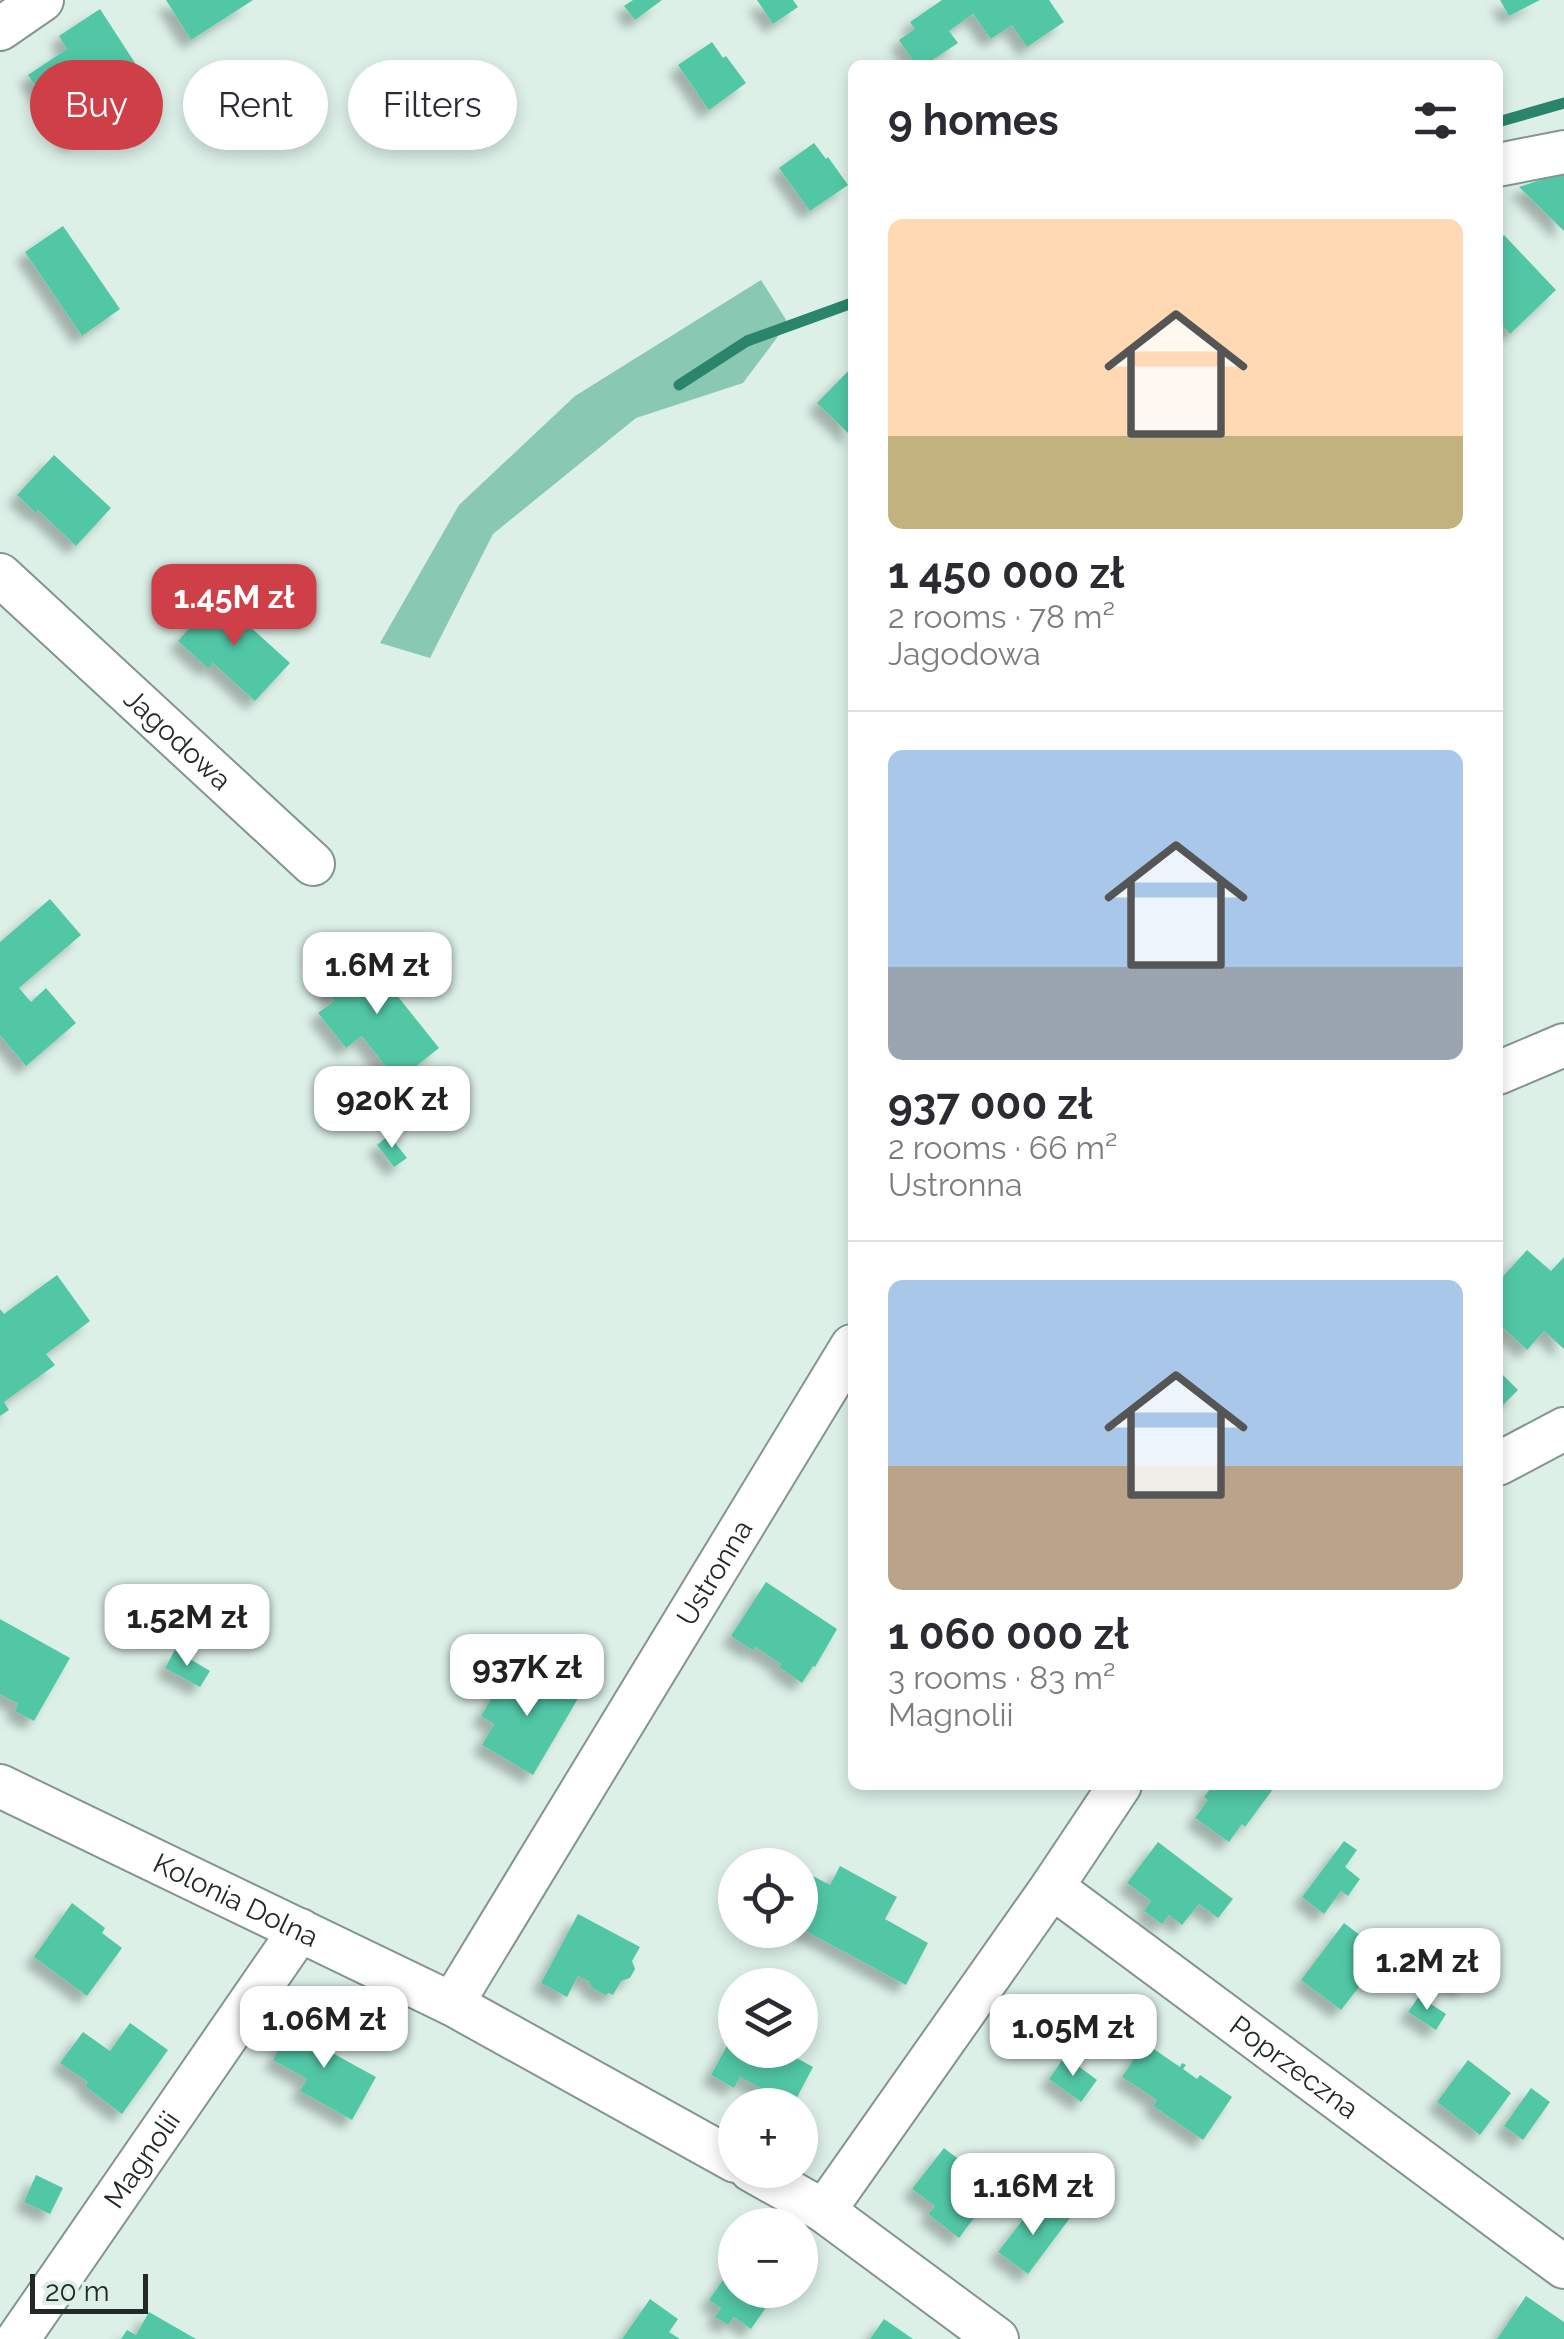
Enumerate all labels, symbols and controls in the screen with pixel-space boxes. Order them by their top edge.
chip: Buy [30,60,163,150]
chip: Rent [183,60,328,150]
chip: Filters [348,60,517,150]
icon: filters [1408,93,1463,148]
text: 9 homes [888,96,1059,145]
icon: home [1086,284,1266,464]
text: 1 450 000 zł [888,549,1125,598]
pin: 1.45M zł [131,564,337,649]
text: 1.45M zł [173,578,295,615]
text: 2 rooms · 78 m² [888,598,1115,635]
text: Jagodowa [888,635,1041,672]
street label: Jagodowa [117,682,238,797]
icon: home [1086,815,1266,995]
pin: 1.6M zł [285,932,469,1017]
text: 1.6M zł [325,946,429,983]
pin: 920K zł [300,1066,484,1151]
text: 920K zł [336,1080,448,1117]
text: 937 000 zł [888,1080,1092,1129]
text: 2 rooms · 66 m² [888,1129,1117,1166]
text: Ustronna [888,1166,1022,1203]
icon: home [1086,1345,1266,1525]
street label: Ustronna [670,1514,759,1631]
pin: 1.52M zł [84,1584,290,1669]
text: 1.52M zł [127,1598,247,1635]
text: 1 060 000 zł [888,1610,1129,1659]
pin: 937K zł [435,1634,619,1719]
text: 937K zł [472,1648,582,1685]
text: 3 rooms · 83 m² [888,1659,1115,1696]
text: Magnolii [888,1696,1013,1733]
street label: Kolonia Dolna [148,1846,324,1954]
map controls [718,1848,818,2308]
button: locate [718,1848,818,1948]
pin: 1.2M zł [1335,1928,1519,2013]
text: 1.2M zł [1375,1942,1479,1979]
button: layers [718,1968,818,2068]
pin: 1.06M zł [221,1986,427,2071]
pin: 1.05M zł [970,1994,1176,2079]
text: 1.06M zł [262,2000,386,2037]
text: 1.05M zł [1012,2008,1134,2045]
street label: Poprzeczna [1224,2008,1365,2125]
button: + [718,2088,818,2188]
street label: Magnolii [97,2105,187,2214]
pin: 1.16M zł [930,2153,1136,2238]
text: 1.16M zł [973,2167,1093,2204]
button: − [718,2208,818,2308]
scale bar [30,2269,148,2314]
text: 20 m [45,2275,110,2308]

